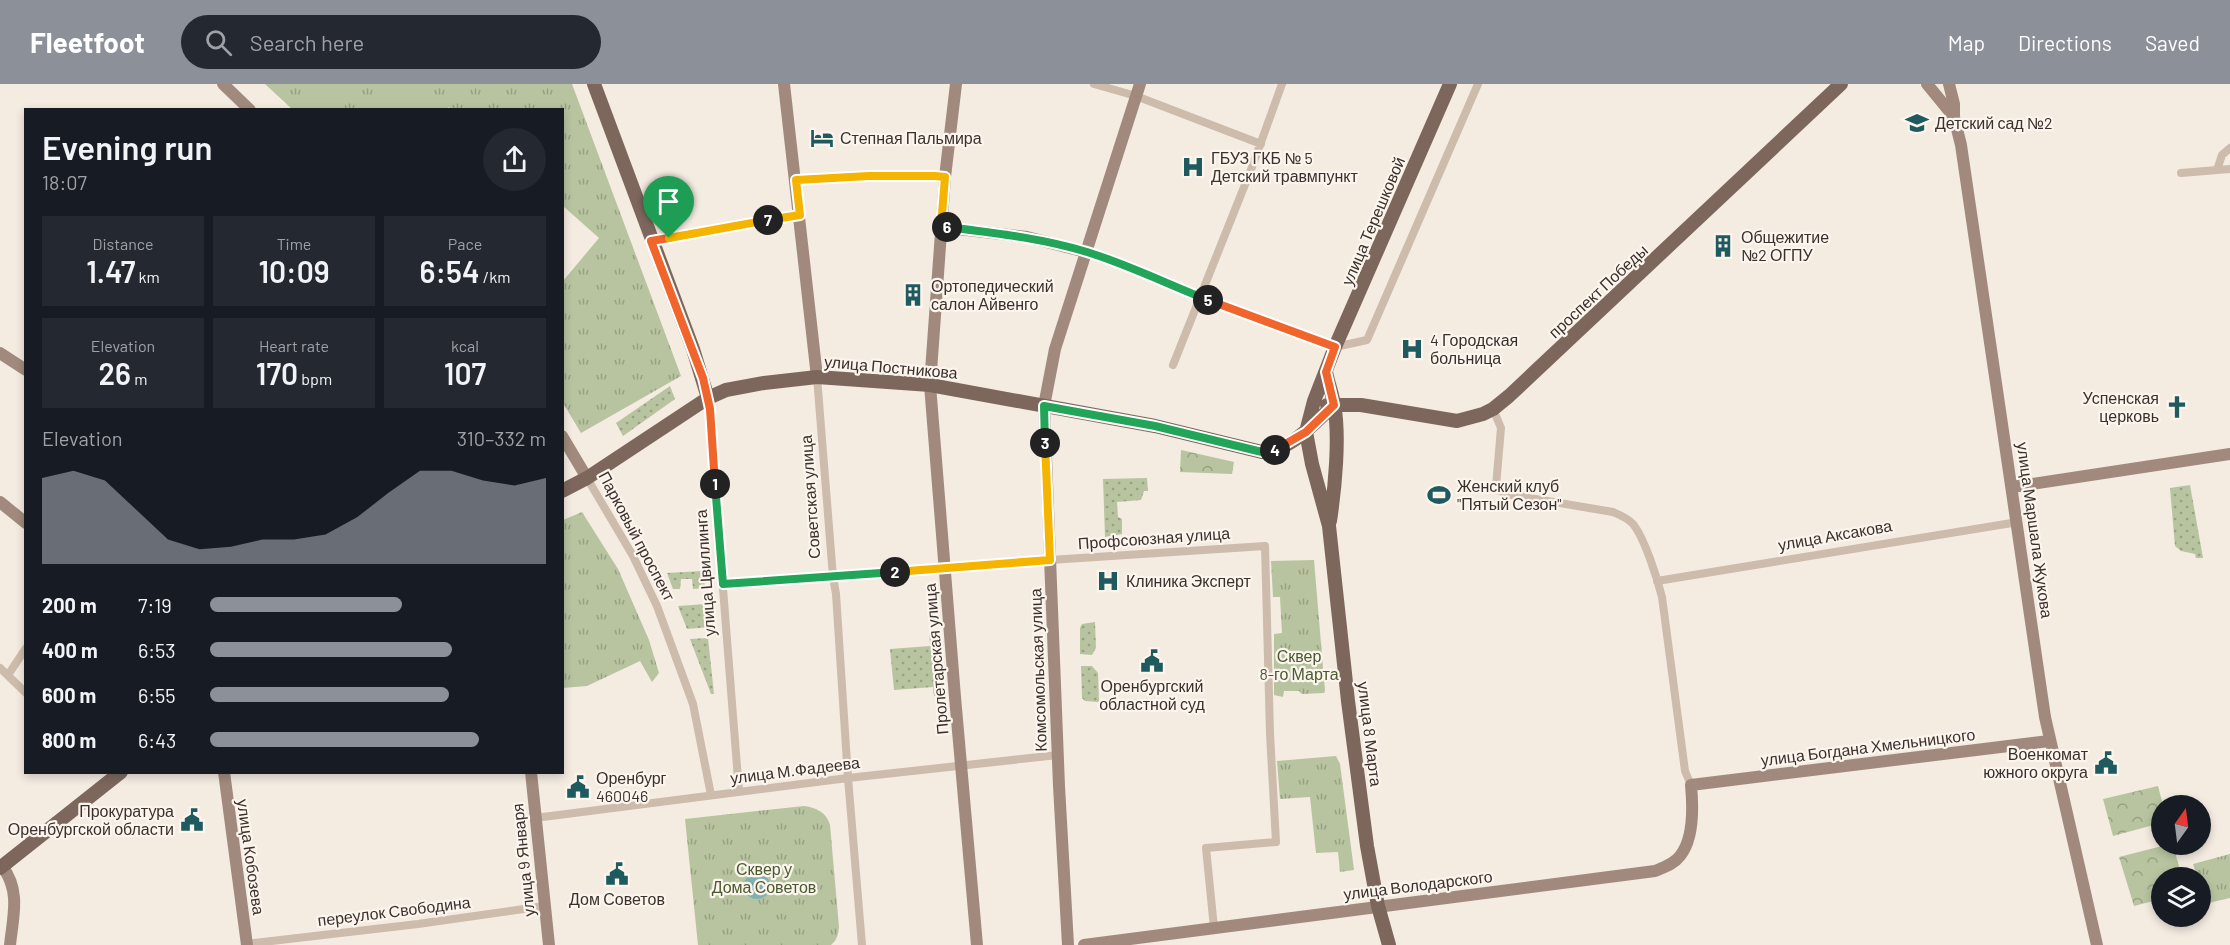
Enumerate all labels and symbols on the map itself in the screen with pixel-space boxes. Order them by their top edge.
school or university icon: Детский сад №2 [1904,110,1930,136]
place label: Детский сад №2 [1935,113,2053,132]
hotel icon: Степная Пальмира [809,125,835,151]
place label: Степная Пальмира [840,128,982,147]
place label: ГБУЗ ГКБ № 5 Детский травмпункт [1211,148,1359,185]
hospital icon: ГБУЗ ГКБ № 5 Детский травмпункт [1180,154,1206,180]
street label: улица Терешковой [1337,154,1408,288]
pin [643,176,694,238]
pin: 7 [753,205,783,235]
pin: 6 [932,212,962,242]
place label: Общежитие №2 ОГПУ [1741,227,1829,264]
building icon: Общежитие №2 ОГПУ [1710,233,1736,259]
street label: проспект Победы [1544,240,1651,341]
place label: Ортопедический салон Айвенго [931,276,1054,313]
building icon: Ортопедический салон Айвенго [900,282,926,308]
pin: 5 [1193,285,1223,315]
place label: 4 Городская больница [1430,330,1518,367]
hospital icon: 4 Городская больница [1399,336,1425,362]
street label: улица Постникова [823,351,959,382]
place label: Успенская церковь [2083,388,2159,425]
church icon: Успенская церковь [2164,394,2190,420]
pin: 3 [1030,428,1060,458]
street label: Советская улица [796,434,823,560]
pin: 4 [1260,435,1290,465]
street label: улица Маршала Жукова [2014,441,2057,619]
street label: Парковый проспект [595,468,680,604]
pin: 1 [700,469,730,499]
place label: Женский клуб "Пятый Сезон" [1457,476,1562,513]
sports icon: Женский клуб "Пятый Сезон" [1426,482,1452,508]
street label: улица Цвиллинга [691,509,718,637]
street label: улица Аксакова [1777,515,1893,554]
street label: Профсоюзная улица [1077,523,1231,552]
pin: 2 [880,557,910,587]
hospital icon: Клиника Эксперт [1095,568,1121,594]
place label: Клиника Эксперт [1126,571,1252,590]
street label: Пролетарская улица [919,583,952,735]
street label: Комсомольская улица [1025,588,1050,752]
park label: Сквер 8-го Марта [1259,646,1339,683]
public building icon: Оренбургский областной суд [1139,648,1165,674]
place label: Оренбургский областной суд [1099,676,1205,713]
street label: улица 8 Марта [1355,680,1386,788]
street label: улица Богдана Хмельницкого [1760,724,1976,769]
place label: Военкомат южного округа [1983,744,2089,781]
public building icon: Военкомат южного округа [2093,750,2119,776]
street label: улица М.Фадеева [729,752,861,787]
place label: Оренбург 460046 [596,768,667,805]
public building icon: Оренбург 460046 [565,774,591,800]
north arrow [2151,795,2211,855]
street label: улица Кобозева [234,798,269,916]
place label: Прокуратура Оренбургской области [8,801,174,838]
street label: улица 9 Января [507,803,538,918]
public building icon: Прокуратура Оренбургской области [179,807,205,833]
park label: Сквер у Дома Советов [712,859,816,896]
public building icon: Дом Советов [604,861,630,887]
street label: улица Володарского [1342,866,1494,903]
place label: Дом Советов [569,889,665,908]
street label: переулок Свободина [316,892,472,929]

